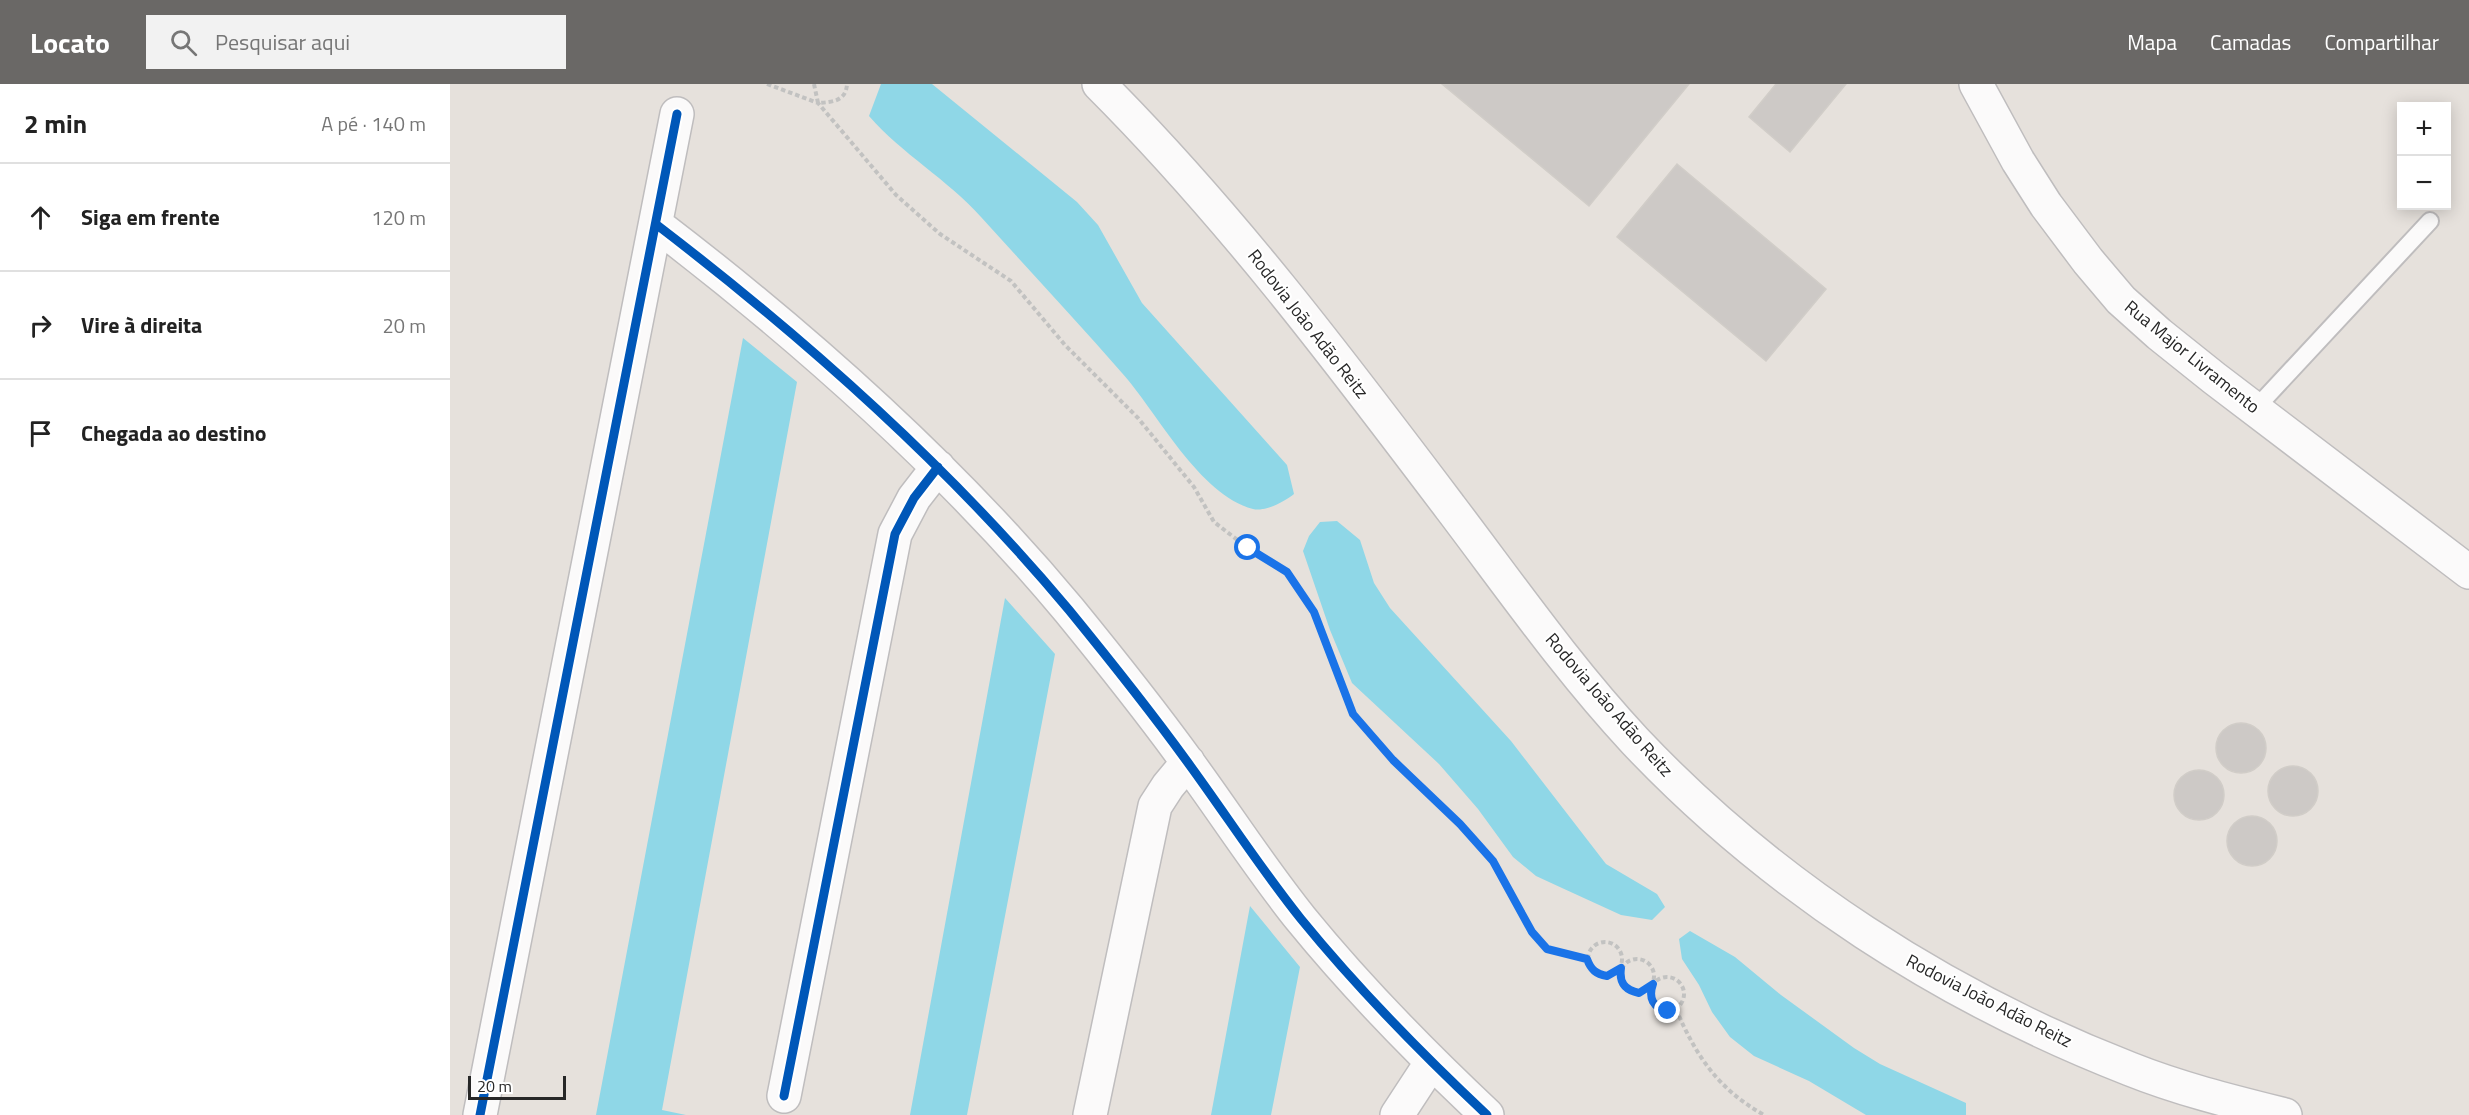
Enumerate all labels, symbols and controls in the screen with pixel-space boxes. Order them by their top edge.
search box [146,15,566,69]
text: Locato [30,21,110,64]
text: Pesquisar aqui [215,25,350,59]
icon: search [167,26,200,59]
text: Mapa [2127,26,2177,58]
text: Camadas [2210,26,2291,58]
text: Compartilhar [2324,26,2439,58]
map controls [2397,102,2451,210]
button: + [2397,102,2451,156]
text: 2 min [24,104,87,143]
text: A pé · 140 m [321,108,426,139]
button: − [2397,156,2451,210]
text: Siga em frente [81,200,220,234]
icon: ahead [24,201,57,234]
text: 120 m [371,202,426,233]
street label: Rodovia João Adão Reitz [1241,243,1375,404]
street label: Rua Major Livramento [2119,293,2266,420]
text: Vire à direita [81,308,202,342]
icon: right [24,309,57,342]
text: 20 m [382,310,426,341]
text: Chegada ao destino [81,416,267,450]
icon: arrive [24,417,57,450]
route start [1234,534,1260,560]
street label: Rodovia João Adão Reitz [1539,627,1680,783]
street label: Rodovia João Adão Reitz [1902,947,2077,1054]
route end [1654,997,1680,1023]
scale bar [468,1073,566,1100]
text: 20 m [477,1074,512,1098]

